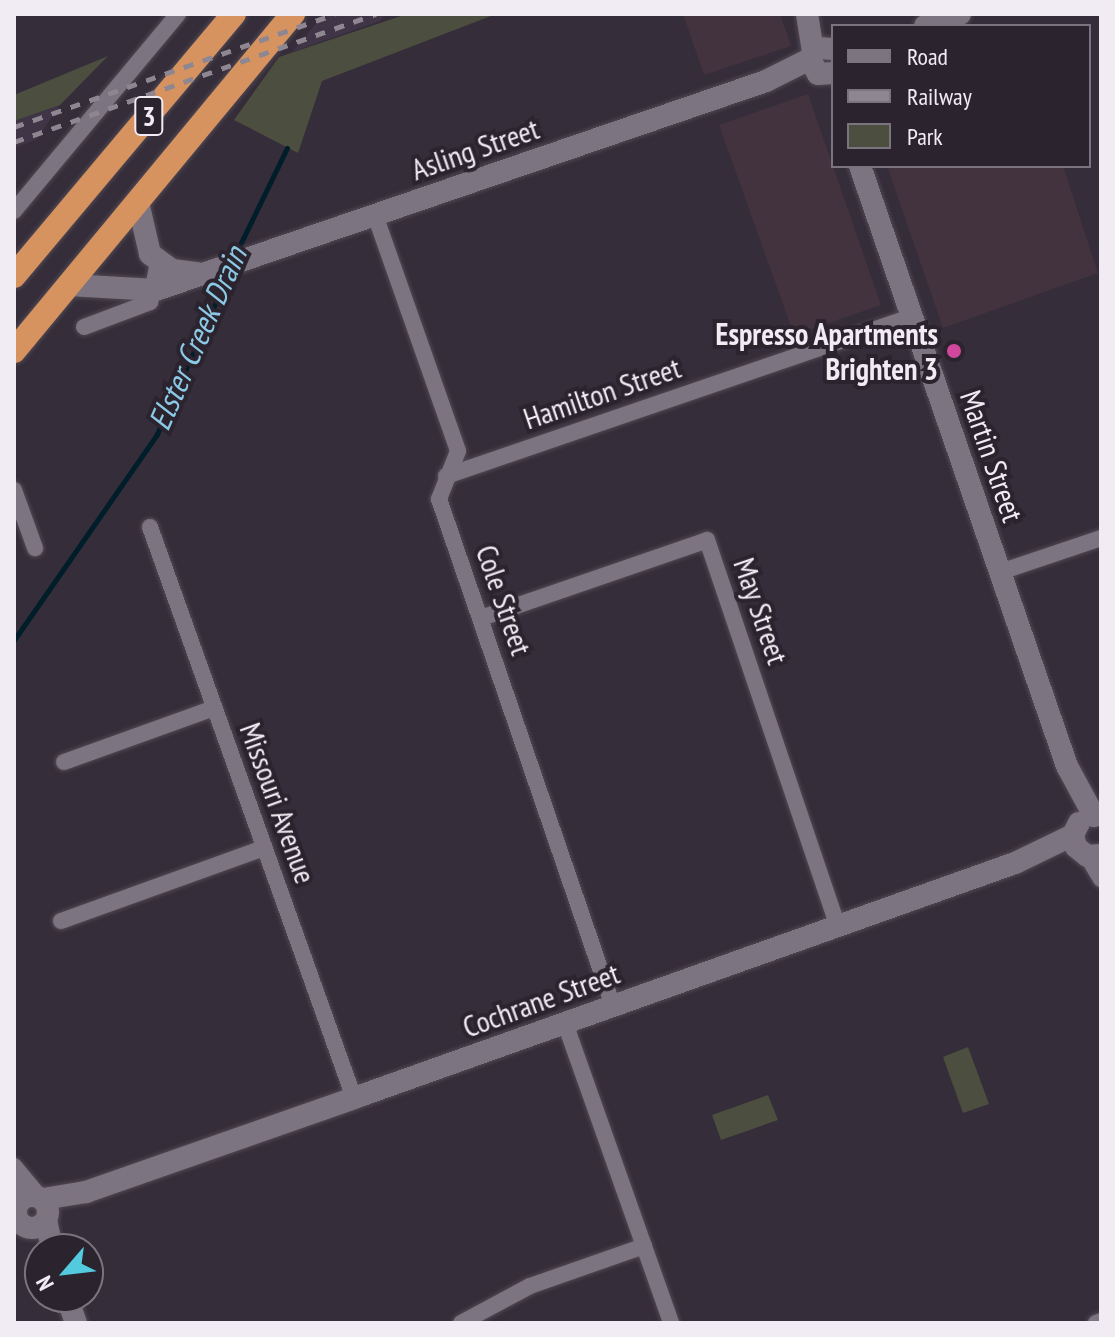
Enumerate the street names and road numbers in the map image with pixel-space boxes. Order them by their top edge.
road number: 3 [133,92,165,140]
street label: Asling Street [407,110,543,188]
street label: Hamilton Street [519,349,685,437]
street label: Martin Street [953,386,1031,526]
street label: Cole Street [468,540,540,660]
street label: May Street [726,553,796,669]
street label: Missouri Avenue [232,718,324,888]
street label: Cochrane Street [458,955,624,1045]

